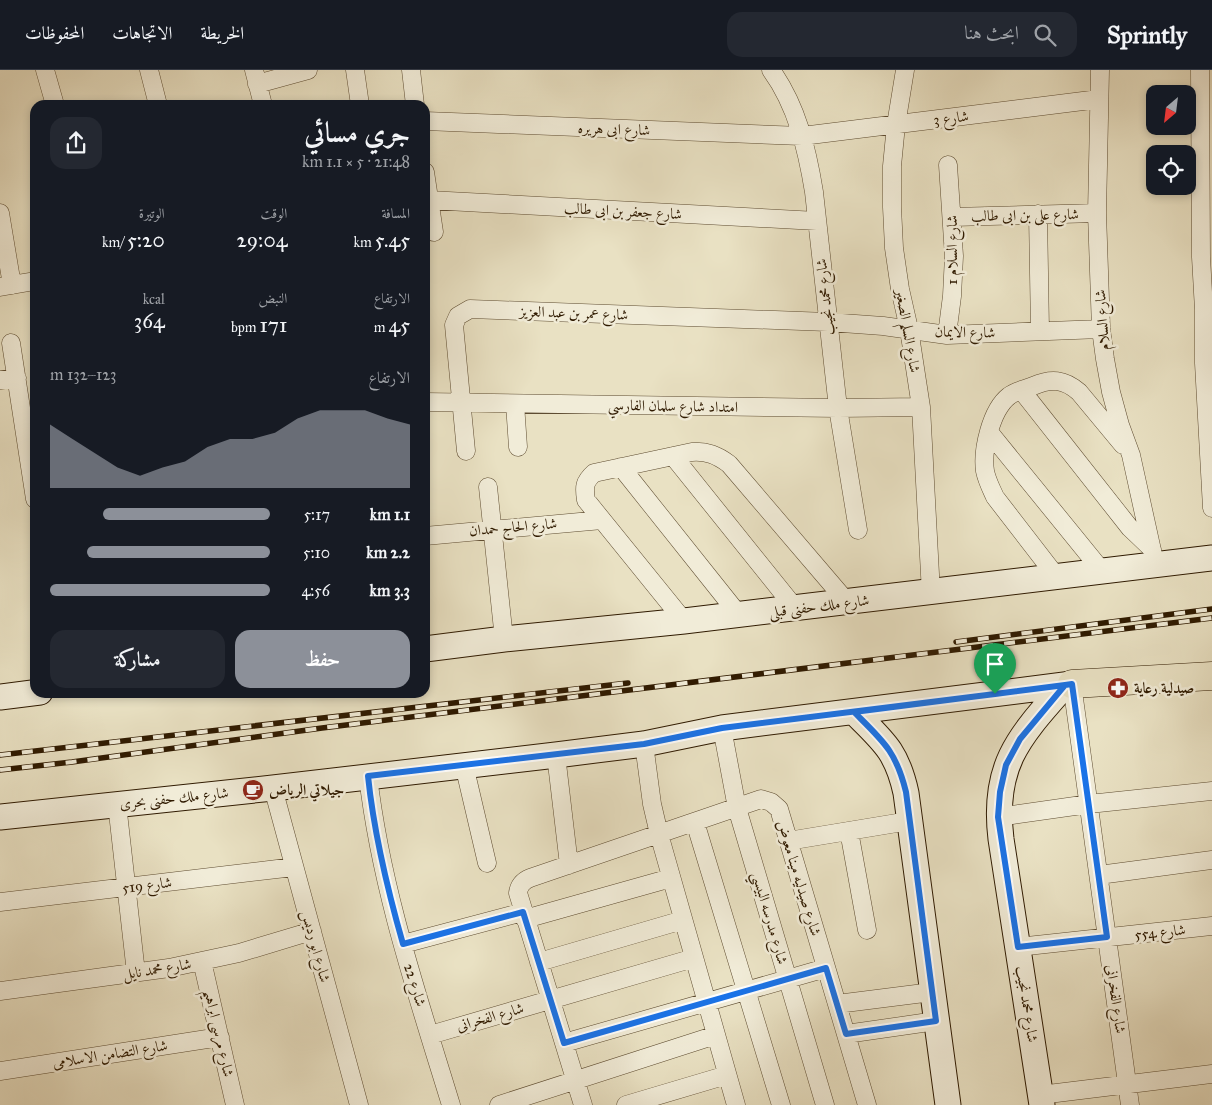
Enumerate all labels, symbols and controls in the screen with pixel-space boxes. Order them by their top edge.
search box [727,12,1077,57]
text: Sprintly [1107,20,1187,50]
text: ابحث هنا [964,21,1019,44]
icon: search [1031,21,1059,49]
text: المحفوظات [25,22,84,44]
text: الاتجاهات [112,22,172,44]
text: الخريطة [200,22,244,44]
north arrow [1146,85,1196,135]
map controls [1146,85,1196,195]
street label: شارع 3 [932,107,970,133]
text: جري مسائي [304,115,410,150]
button: share [50,117,102,169]
street label: شارع ابى هريره [577,119,651,143]
button: locate [1146,145,1196,195]
text: 21:48 · 5 × 1.1 km [302,152,410,171]
street label: شارع جعفر بن ابى طالب [563,199,683,227]
text: الوتيرة [139,205,165,222]
text: الوقت [261,205,287,222]
text: المسافة [381,205,410,222]
street label: شارع على بن ابى طالب [971,205,1079,229]
street label: شارع السلام 1 [943,215,965,285]
text: 5:20 [127,227,165,253]
text: 29:04 [236,227,287,253]
text: 5.45 [375,227,410,253]
text: /km [102,234,127,251]
text: km [353,234,375,251]
street label: شارع محمد نجيب [812,257,842,336]
street label: شارع السلم الصغير [886,286,924,375]
street label: شارع السلام [1091,289,1117,351]
text: النبض [258,290,287,307]
text: الارتفاع [374,290,410,307]
text: kcal [143,291,165,308]
street label: شارع عمر بن عبد العزيز [517,302,629,328]
text: 364 [134,308,165,334]
text: 171 [260,312,287,338]
text: 45 [389,312,410,338]
text: bpm [231,319,260,336]
text: m [374,319,389,336]
street label: شارع الايمان [934,322,996,346]
text: 123–132 m [50,365,117,384]
text: الارتفاع [368,368,410,387]
street label: امتداد شارع سلمان الفارسي [608,396,738,421]
text: 5:17 [304,505,330,524]
text: 1.1 km [370,505,410,524]
street label: شارع الحاج حمدان [468,514,558,544]
text: 5:10 [303,543,330,562]
text: 2.2 km [366,543,410,562]
text: 4:56 [301,581,330,600]
text: 3.3 km [370,581,410,600]
street label: شارع ملك حفنى قبلى [768,591,871,625]
button: مشاركة [50,630,225,688]
button: حفظ [235,630,410,688]
pin [974,643,1016,694]
icon: arrive [981,650,1009,678]
pharmacy icon: صيدلية رعاية [1106,676,1130,700]
place label: صيدلية رعاية [1134,679,1194,697]
cafe icon: جيلاتي الرياض [241,778,265,802]
place label: جيلاتي الرياض [269,781,344,802]
street label: شارع ملك حفنى بحرى [119,783,230,817]
street label: شارع صيدليه مينا معوض [769,818,825,939]
street label: شارع مدرسه البيسي [743,870,792,968]
street label: شارع 519 [121,873,173,901]
street label: شارع ابو رديس [294,908,334,985]
street label: شارع 554 [1134,920,1187,948]
street label: شارع محمد نايل [121,955,193,987]
street label: شارع 22 [396,961,430,1010]
street label: شارع الفخرانى [1098,963,1130,1035]
street label: شارع محمد نجيب [1008,965,1042,1044]
street label: شارع مرسى ابراهيم [194,987,238,1080]
street label: شارع الفخرانى [454,999,527,1039]
street label: شارع التضامن الاسلامى [51,1036,169,1076]

